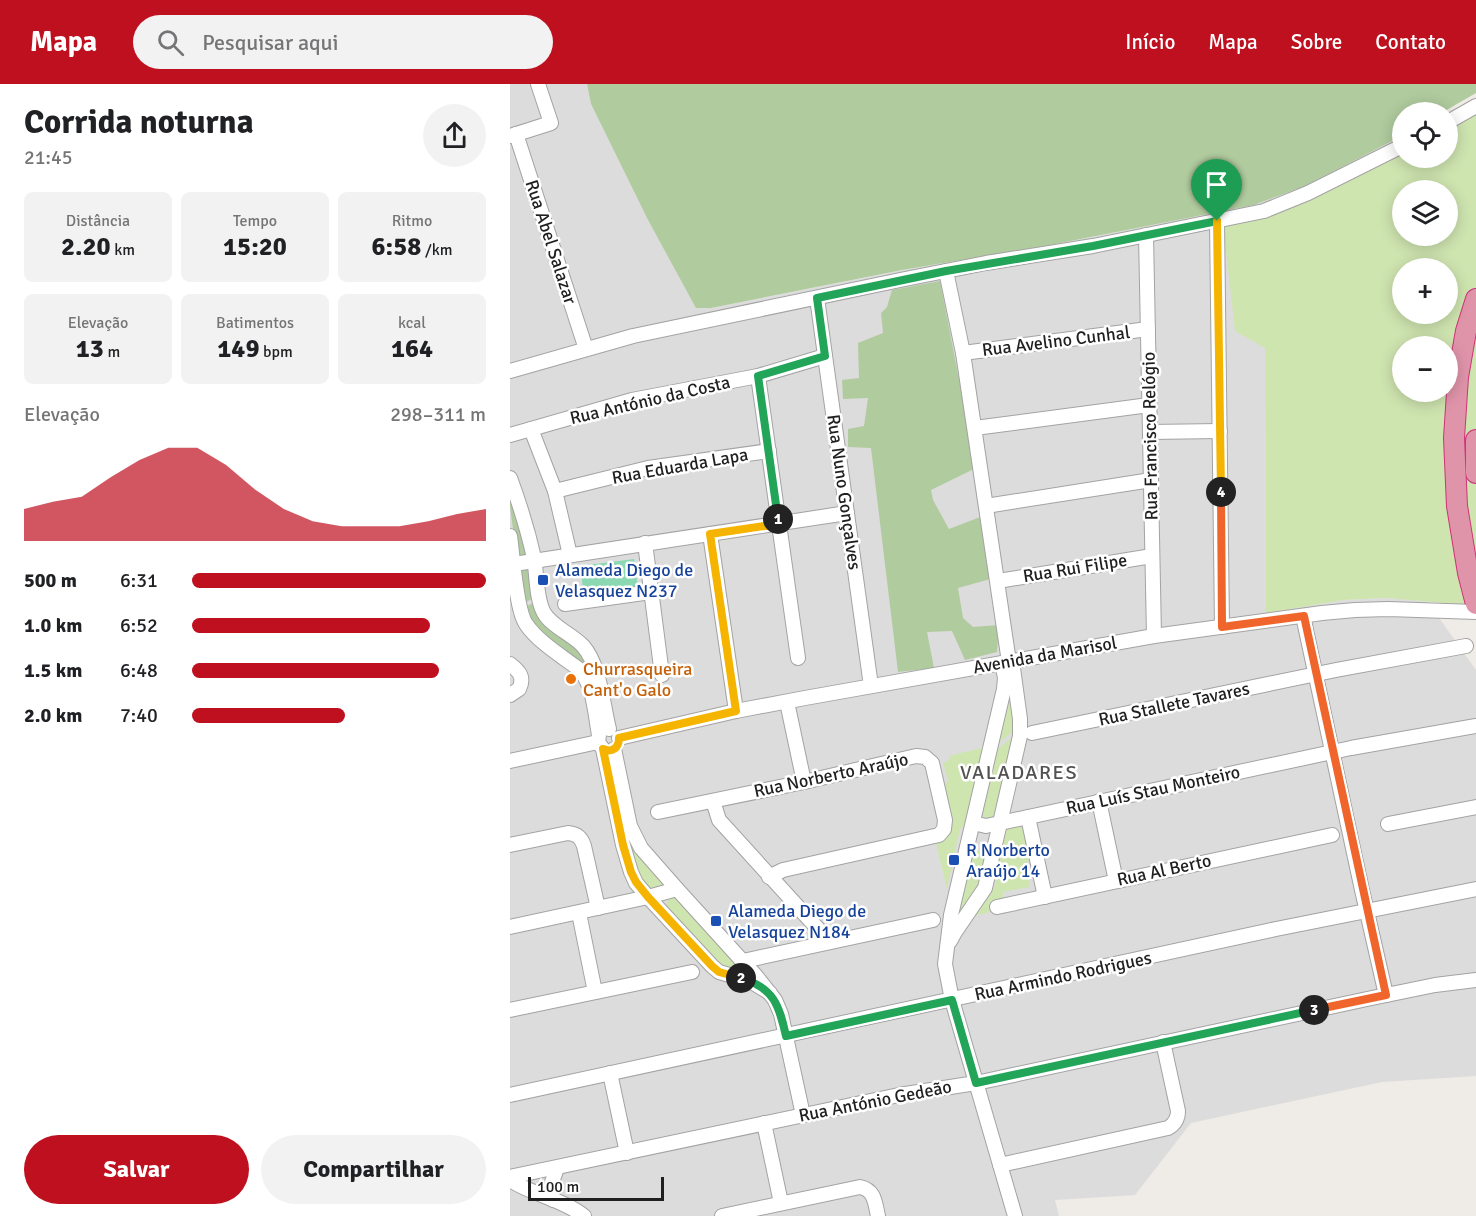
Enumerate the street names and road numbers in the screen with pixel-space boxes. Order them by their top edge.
street label: Rua Abel Salazar [521,177,582,307]
street label: Rua Avelino Cunhal [981,321,1131,361]
street label: Rua Francisco Relógio [1138,352,1162,520]
street label: Rua António da Costa [568,371,732,429]
street label: Rua Nuno Gonçalves [822,413,866,571]
street label: Rua Eduarda Lapa [610,443,750,489]
street label: Rua Rui Filipe [1021,549,1129,587]
street label: Avenida da Marisol [971,632,1119,678]
street label: Rua Stallete Tavares [1096,677,1252,731]
street label: Rua Norberto Araújo [752,748,910,802]
street label: Rua Luís Stau Monteiro [1064,761,1242,819]
street label: Rua Al Berto [1115,849,1213,891]
street label: Rua Armindo Rodrigues [973,946,1154,1006]
street label: Rua António Gedeão [797,1075,953,1127]

